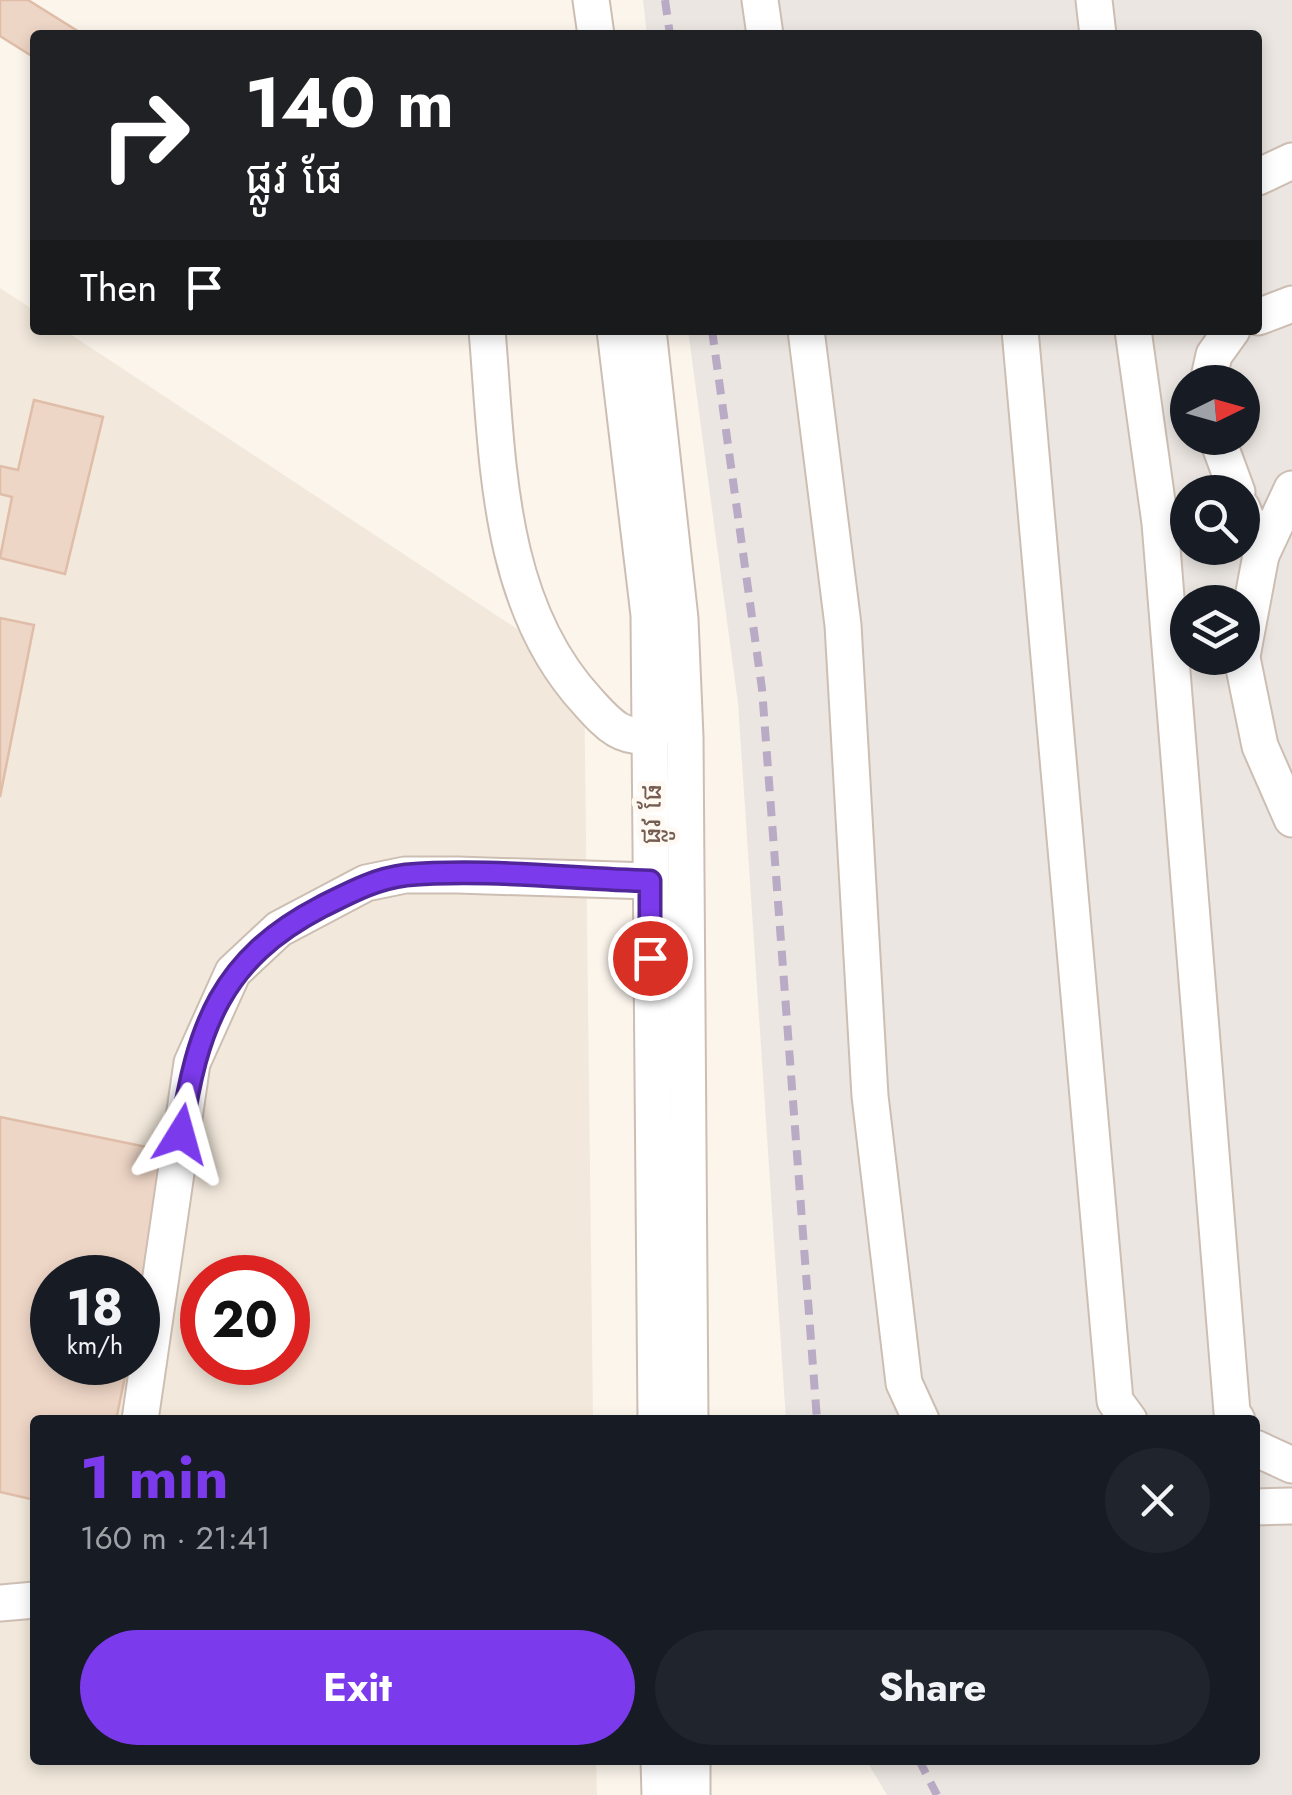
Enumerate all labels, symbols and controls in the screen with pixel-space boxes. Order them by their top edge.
text: 140 m [245,52,454,153]
icon: right [80,70,210,200]
text: ផ្លូវ ផែ [245,145,343,210]
text: Then [80,260,157,315]
icon: arrive [177,260,232,315]
north arrow [1170,365,1260,455]
map controls [1170,365,1260,675]
button: search [1170,475,1260,565]
button: layers [1170,585,1260,675]
street label: ផ្លូវ ផែ [630,783,676,845]
pin [608,916,693,1001]
icon: arrive [623,931,678,986]
position arrow [129,1082,233,1186]
speed limit sign: 20 [180,1255,310,1385]
text: 18 [67,1271,123,1344]
text: km/h [67,1327,123,1363]
text: 1 min [80,1434,229,1521]
button: close [1105,1448,1210,1553]
text: 160 m · 21:41 [80,1515,271,1561]
button: Exit [80,1630,635,1745]
button: Share [655,1630,1210,1745]

